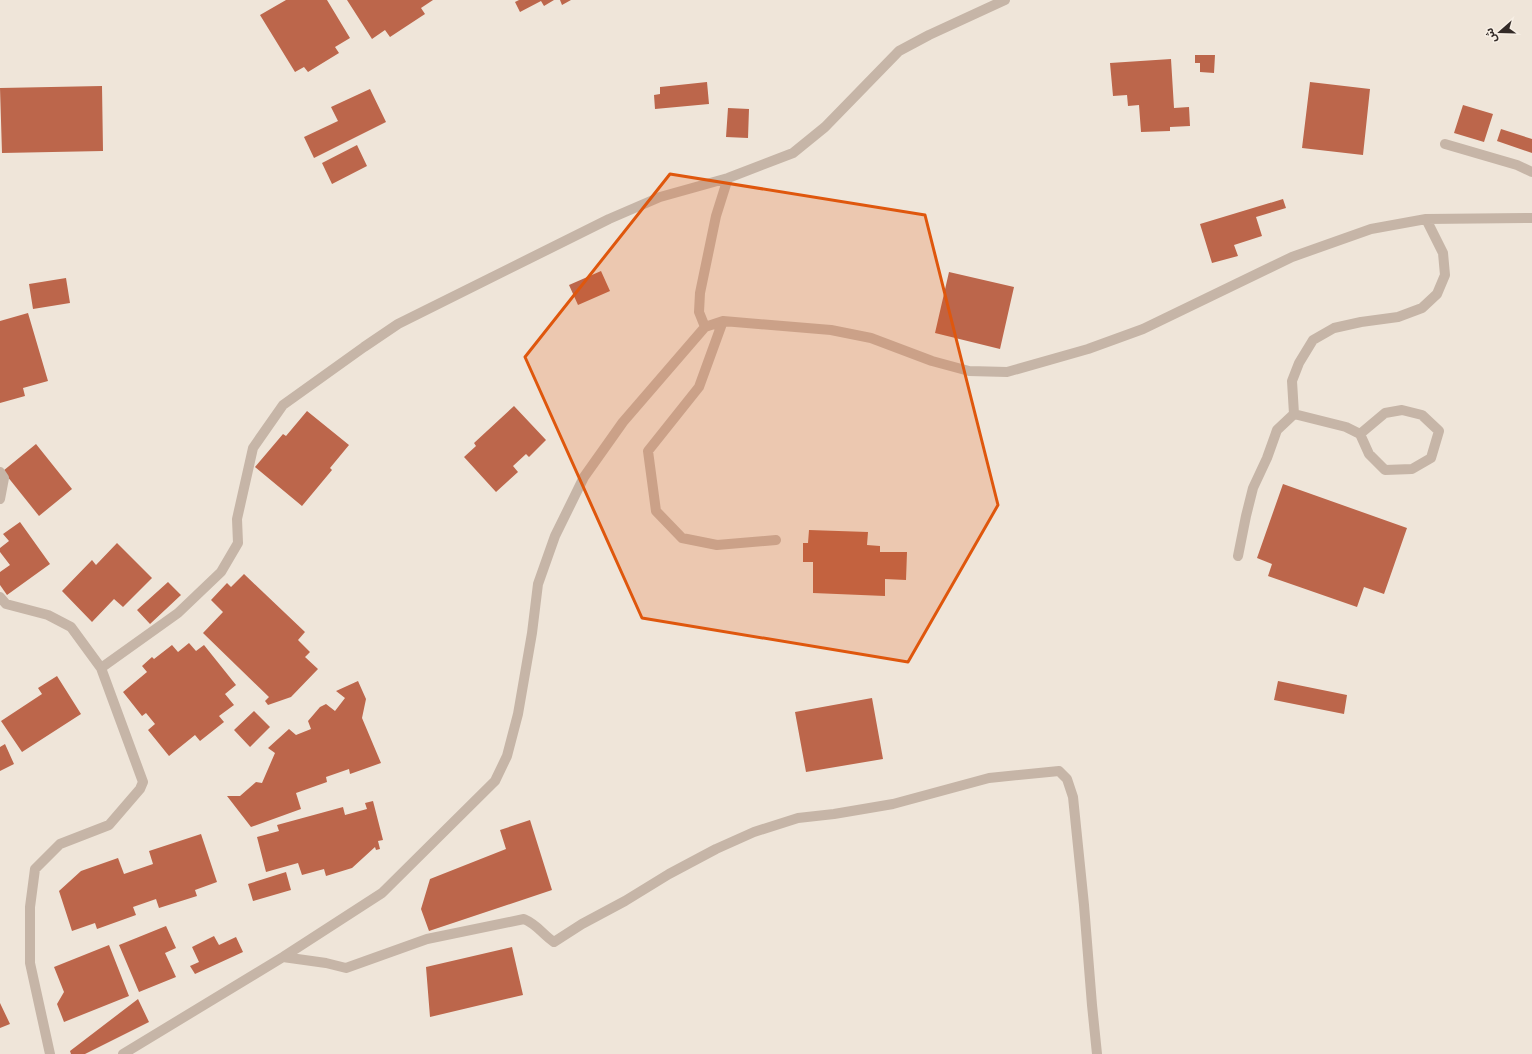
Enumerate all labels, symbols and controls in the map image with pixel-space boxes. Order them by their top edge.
north arrow [1480,12,1520,52]
text: ش [1481,26,1501,45]

